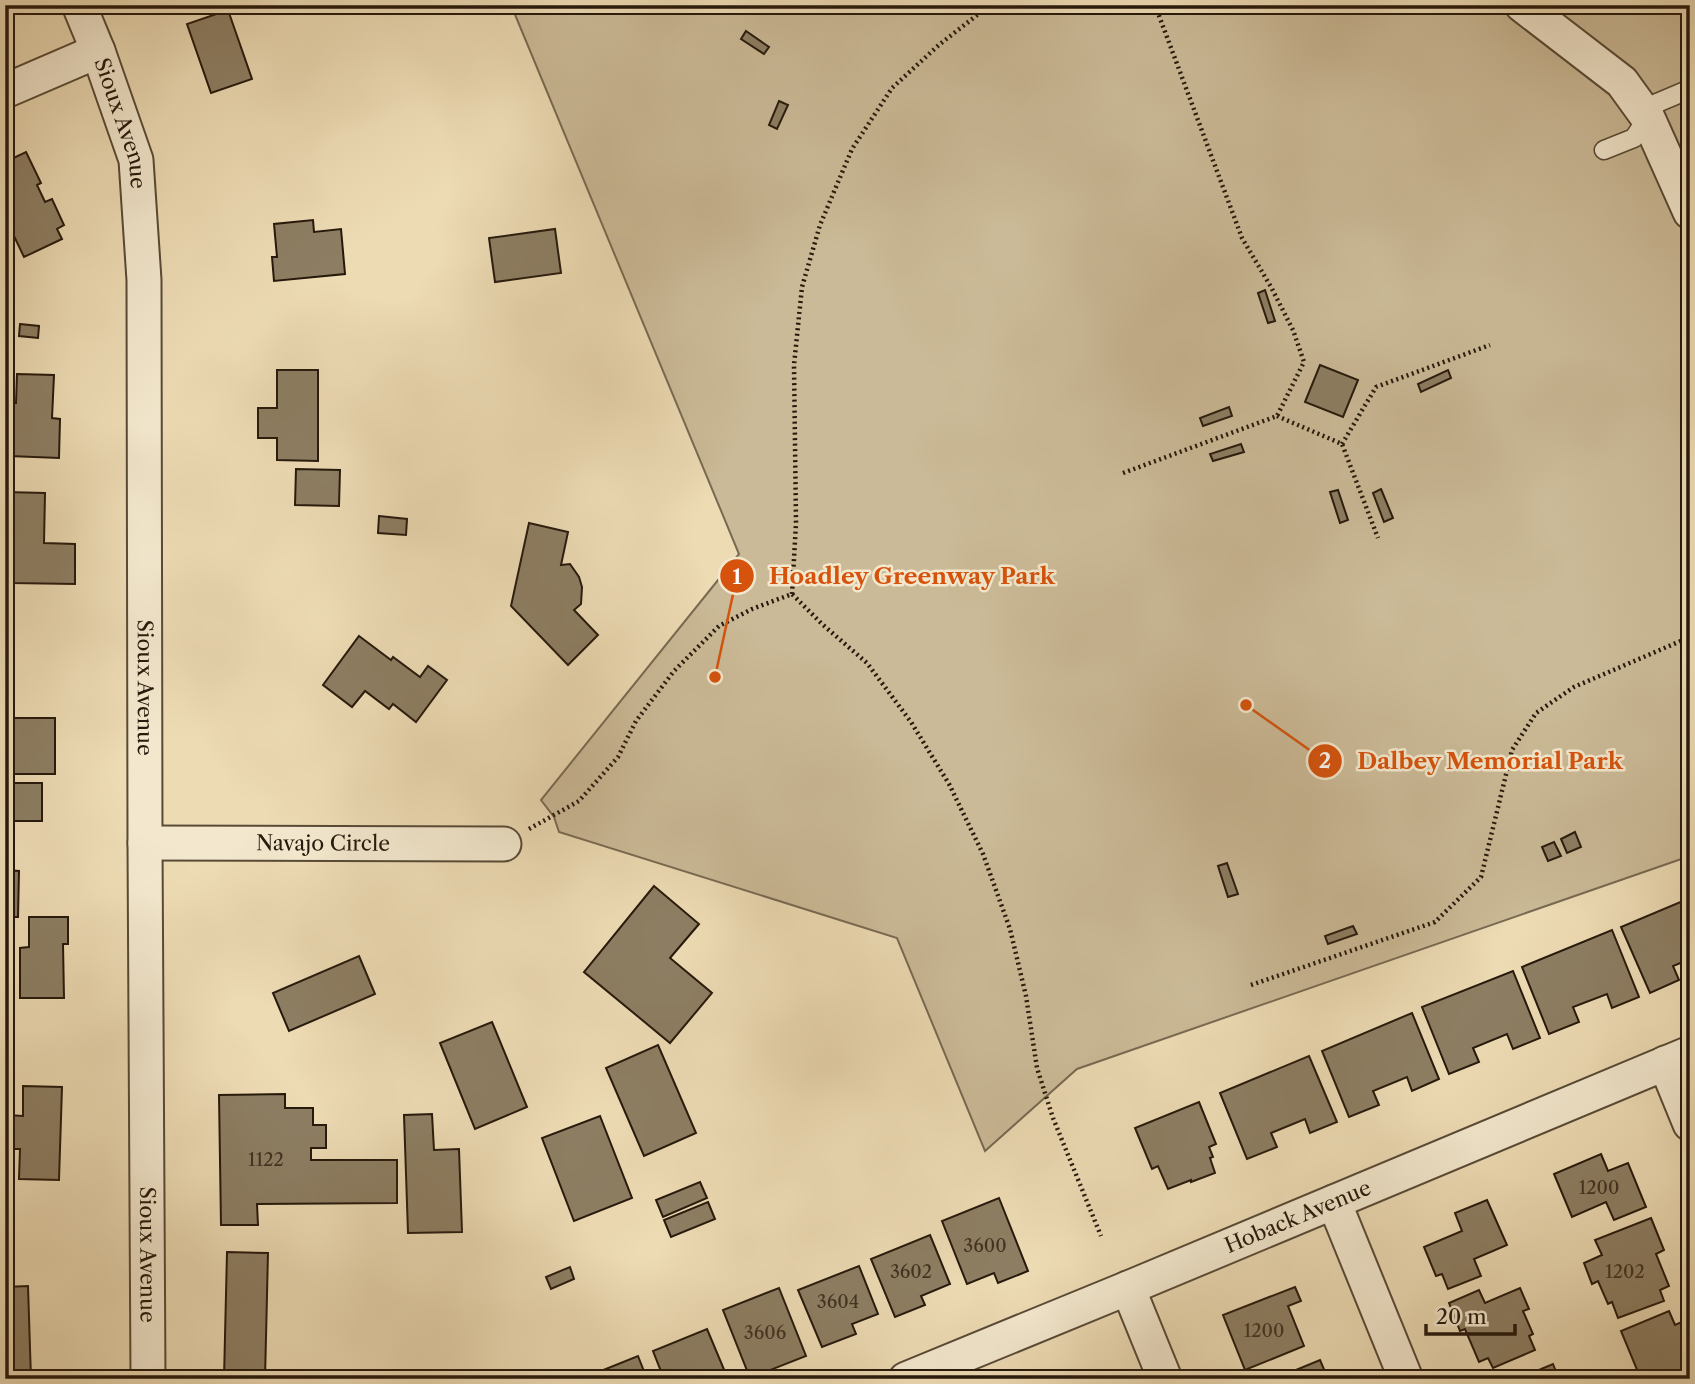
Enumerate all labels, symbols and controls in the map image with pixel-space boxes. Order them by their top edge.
street label: Sioux Avenue [89,54,151,190]
callout: Hoadley Greenway Park [719,554,1069,598]
text: Hoadley Greenway Park [769,562,1056,590]
text: 1 [732,564,742,589]
street label: Sioux Avenue [133,619,158,756]
callout: Dalbey Memorial Park [1308,739,1637,783]
text: Dalbey Memorial Park [1357,747,1624,775]
text: 2 [1319,748,1331,773]
street label: Navajo Circle [256,830,390,856]
house number: 1122 [248,1149,284,1171]
street label: Hoback Avenue [1221,1175,1375,1258]
house number: 1200 [1579,1177,1619,1199]
street label: Sioux Avenue [135,1186,161,1323]
house number: 3600 [963,1235,1007,1257]
house number: 3602 [890,1261,932,1283]
house number: 1202 [1605,1261,1645,1283]
house number: 3604 [817,1291,859,1313]
scale bar [1426,1293,1515,1337]
text: 20 m [1436,1304,1487,1329]
house number: 1200 [1244,1320,1284,1342]
house number: 3606 [744,1322,786,1344]

